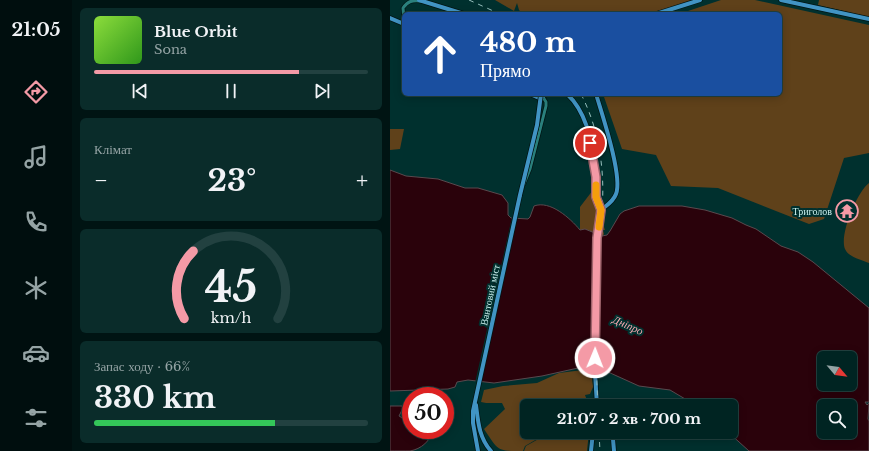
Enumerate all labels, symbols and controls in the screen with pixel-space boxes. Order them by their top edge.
text: 21:05 [12,19,60,41]
text: Blue Orbit [154,22,237,41]
text: 480 m [480,25,576,60]
icon: ahead [414,28,466,80]
text: Sona [154,41,187,58]
text: Прямо [480,60,531,82]
icon: directions [22,78,50,106]
icon: previous [129,80,151,102]
icon: pause [220,80,242,102]
icon: next [311,80,333,102]
pin [573,126,607,160]
icon: arrive [579,132,601,154]
text: Клімат [94,141,132,158]
icon: music [22,143,50,171]
text: 23° [208,162,256,199]
text: − [94,167,108,194]
text: + [356,167,368,194]
temple icon: Триголов [834,198,860,224]
place label: Триголов [792,205,832,218]
icon: phone [22,208,50,236]
text: 45 [205,261,257,312]
street label: Вантовий міст [477,263,503,327]
icon: climate [22,274,50,302]
text: km/h [211,308,251,326]
water label: Дніпро [610,312,646,338]
position arrow [574,337,616,379]
icon: car [22,339,50,367]
north arrow [817,351,857,391]
map controls [817,351,857,439]
text: Запас ходу · 66% [94,358,190,375]
text: 330 km [94,379,216,416]
speed limit sign: 50 [402,387,454,439]
button: search [817,399,857,439]
icon: filters [22,404,50,432]
text: 21:07 · 2 хв · 700 m [557,409,701,428]

